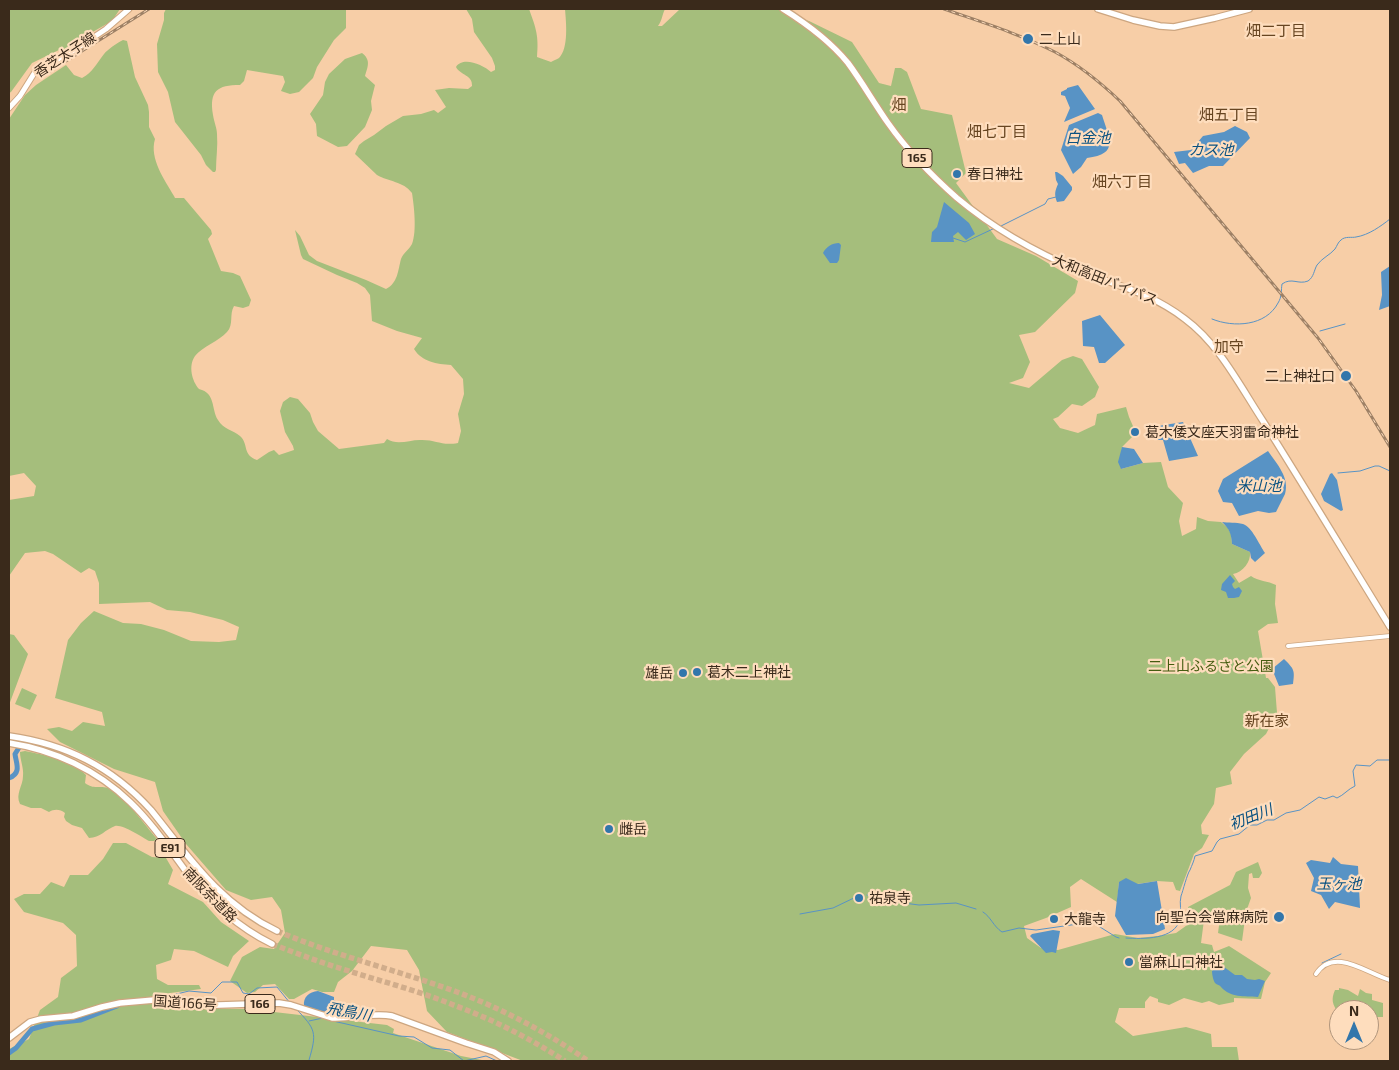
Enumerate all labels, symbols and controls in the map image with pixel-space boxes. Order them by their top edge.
district label: 畑二丁目 [1246,22,1306,40]
street label: 香芝太子線 [31,29,99,81]
place label: 二上山 [1039,31,1081,47]
marker: 二上山 [1021,32,1035,46]
district label: 畑 [892,96,906,114]
district label: 畑五丁目 [1199,106,1259,124]
district label: 畑七丁目 [967,123,1027,141]
water label: 白金池 [1066,129,1110,147]
water label: カス池 [1189,141,1233,159]
road number: 165 [902,148,932,168]
place label: 春日神社 [967,166,1023,182]
marker: 春日神社 [951,168,963,180]
district label: 畑六丁目 [1092,173,1152,191]
street label: 大和高田バイパス [1050,251,1160,309]
district label: 加守 [1214,338,1244,356]
place label: 二上神社口 [1265,368,1335,384]
marker: 二上神社口 [1339,369,1353,383]
place label: 葛木倭文座天羽雷命神社 [1145,424,1299,440]
marker: 葛木倭文座天羽雷命神社 [1129,426,1141,438]
water label: 米山池 [1237,477,1281,495]
park label: 二上山ふるさと公園 [1148,658,1274,674]
place label: 葛木二上神社 [707,664,791,680]
place label: 雄岳 [645,665,673,681]
marker: 葛木二上神社 [691,666,703,678]
marker: 雄岳 [677,667,689,679]
district label: 新在家 [1245,712,1289,730]
water label: 初田川 [1227,801,1275,833]
place label: 雌岳 [619,821,647,837]
marker: 雌岳 [603,823,615,835]
road number: E91 [155,838,185,858]
street label: 南阪奈道路 [180,864,240,926]
water label: 玉ヶ池 [1317,875,1361,893]
place label: 祐泉寺 [869,890,911,906]
marker: 祐泉寺 [853,892,865,904]
place label: 向聖台会當麻病院 [1156,909,1268,925]
marker: 向聖台会當麻病院 [1272,910,1286,924]
place label: 大龍寺 [1064,911,1106,927]
marker: 大龍寺 [1048,913,1060,925]
place label: 當麻山口神社 [1139,954,1223,970]
marker: 當麻山口神社 [1123,956,1135,968]
street label: 国道166号 [153,992,217,1014]
road number: 166 [245,994,275,1014]
water label: 飛鳥川 [325,999,373,1025]
north arrow [1329,1000,1379,1050]
text: N [1349,1002,1359,1019]

